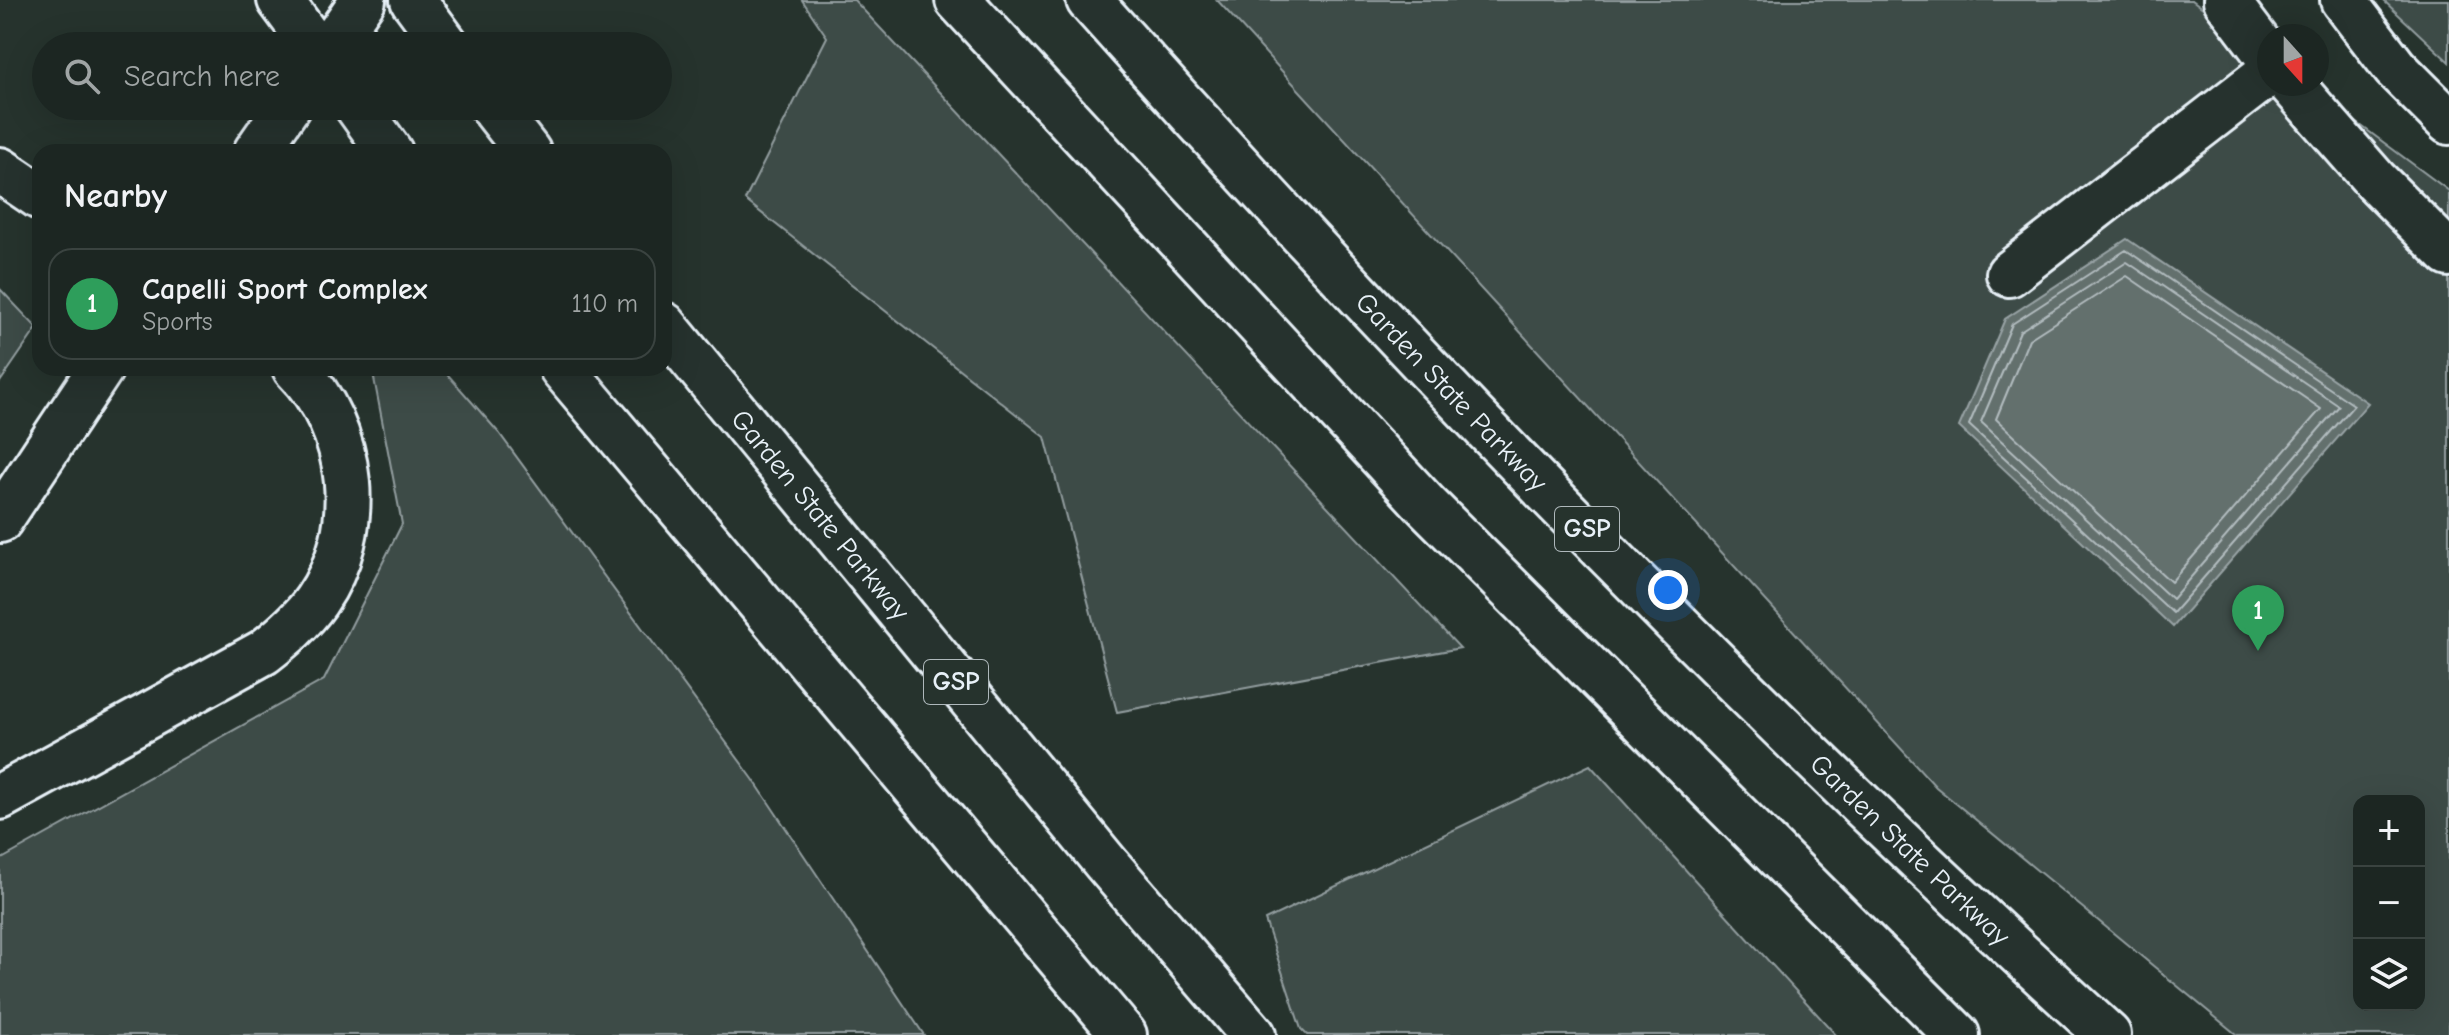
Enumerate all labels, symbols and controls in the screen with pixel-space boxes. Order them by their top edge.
north arrow [2257,24,2329,96]
search box [32,32,672,120]
icon: search [60,54,104,98]
text: Search here [124,59,280,94]
text: Nearby [64,176,167,216]
text: Capelli Sport Complex [142,272,427,307]
street label: Garden State Parkway [1349,286,1554,499]
text: 1 [87,289,97,319]
text: 110 m [571,289,638,319]
text: Sports [142,307,213,337]
street label: Garden State Parkway [724,403,916,627]
road number: GSP [1555,507,1619,551]
your location [1648,570,1688,610]
pin: 1 [2232,585,2284,651]
road number: GSP [924,660,988,704]
street label: Garden State Parkway [1803,748,2017,953]
map controls [2353,795,2425,1011]
button: + [2353,795,2425,867]
button: − [2353,867,2425,939]
button: layers [2353,939,2425,1011]

